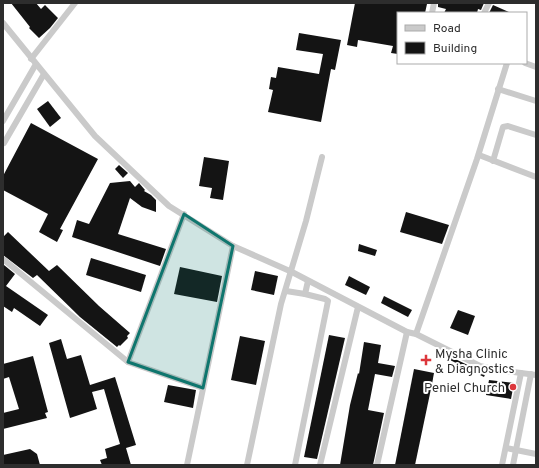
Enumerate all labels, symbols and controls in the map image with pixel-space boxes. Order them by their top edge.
legend [397,12,527,64]
text: Road [433,21,461,37]
text: Building [433,41,477,57]
place label: Mysha Clinic & Diagnostics [435,347,515,378]
marker: Mysha Clinic & Diagnostics [420,354,432,366]
place label: Peniel Church [424,381,505,397]
marker: Peniel Church [508,382,518,392]

